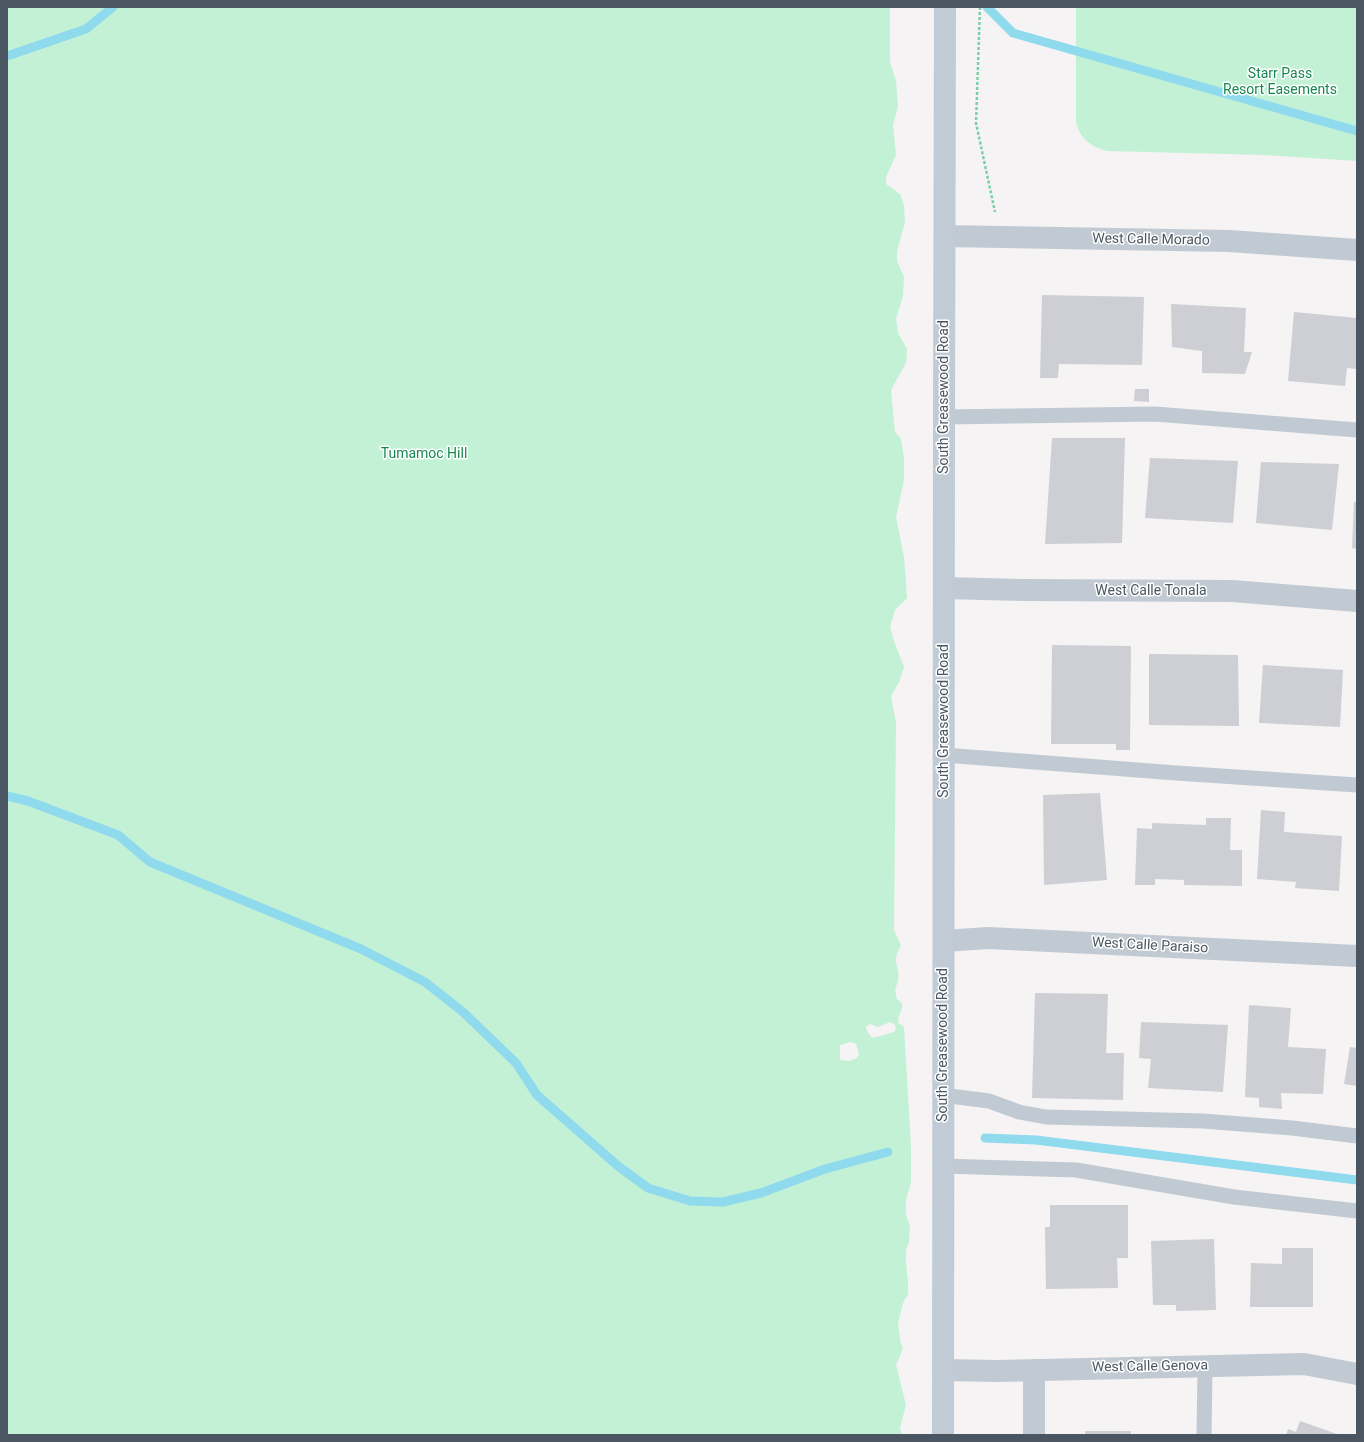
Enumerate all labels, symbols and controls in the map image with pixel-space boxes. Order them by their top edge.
park label: Starr Pass Resort Easements [1223,66,1337,98]
street label: West Calle Morado [1092,231,1210,249]
street label: South Greasewood Road [936,320,952,474]
park label: Tumamoc Hill [381,446,467,462]
street label: West Calle Tonala [1095,583,1207,599]
street label: South Greasewood Road [936,644,952,798]
street label: West Calle Paraiso [1091,935,1209,957]
street label: South Greasewood Road [935,968,951,1122]
street label: West Calle Genova [1092,1358,1208,1376]

